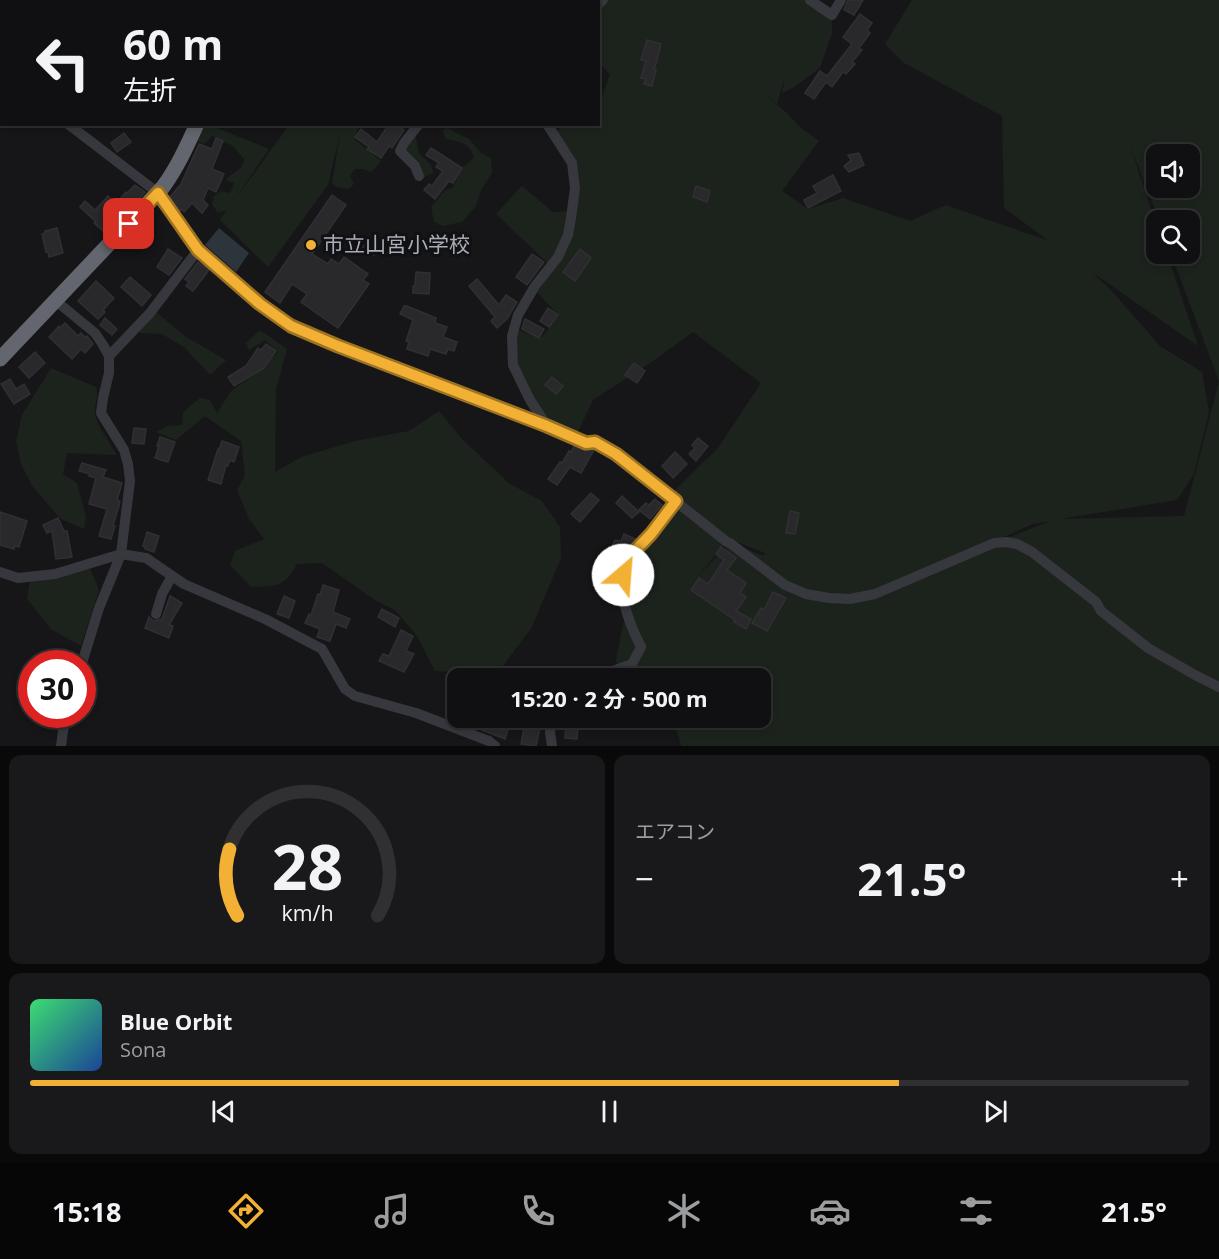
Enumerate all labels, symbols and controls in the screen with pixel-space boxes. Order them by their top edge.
text: 60 m [123,15,223,72]
icon: left [24,24,102,102]
text: 左折 [123,71,177,108]
map controls [1146,144,1200,264]
button: sound [1146,144,1200,198]
pin [103,198,154,249]
icon: arrive [112,207,145,240]
button: search [1146,210,1200,264]
place label: 市立山宮小学校 [323,230,470,258]
marker: 市立山宮小学校 [304,238,318,252]
position arrow [591,543,655,607]
speed limit sign: 30 [18,650,96,728]
text: 15:20 · 2 分 · 500 m [510,683,708,713]
text: エアコン [635,818,715,845]
text: 28 [271,823,343,908]
text: 21.5° [857,848,967,909]
text: − [635,856,654,901]
text: + [1170,856,1189,901]
text: km/h [281,899,333,928]
text: Blue Orbit [120,1006,232,1036]
text: Sona [120,1036,166,1063]
icon: previous [207,1095,240,1128]
icon: pause [593,1095,626,1128]
icon: next [979,1095,1012,1128]
icon: directions [225,1190,267,1232]
icon: music [371,1190,413,1232]
icon: phone [517,1190,559,1232]
icon: climate [663,1190,705,1232]
icon: car [809,1190,851,1232]
icon: filters [955,1190,997,1232]
text: 15:18 [52,1193,121,1230]
text: 21.5° [1101,1193,1167,1230]

